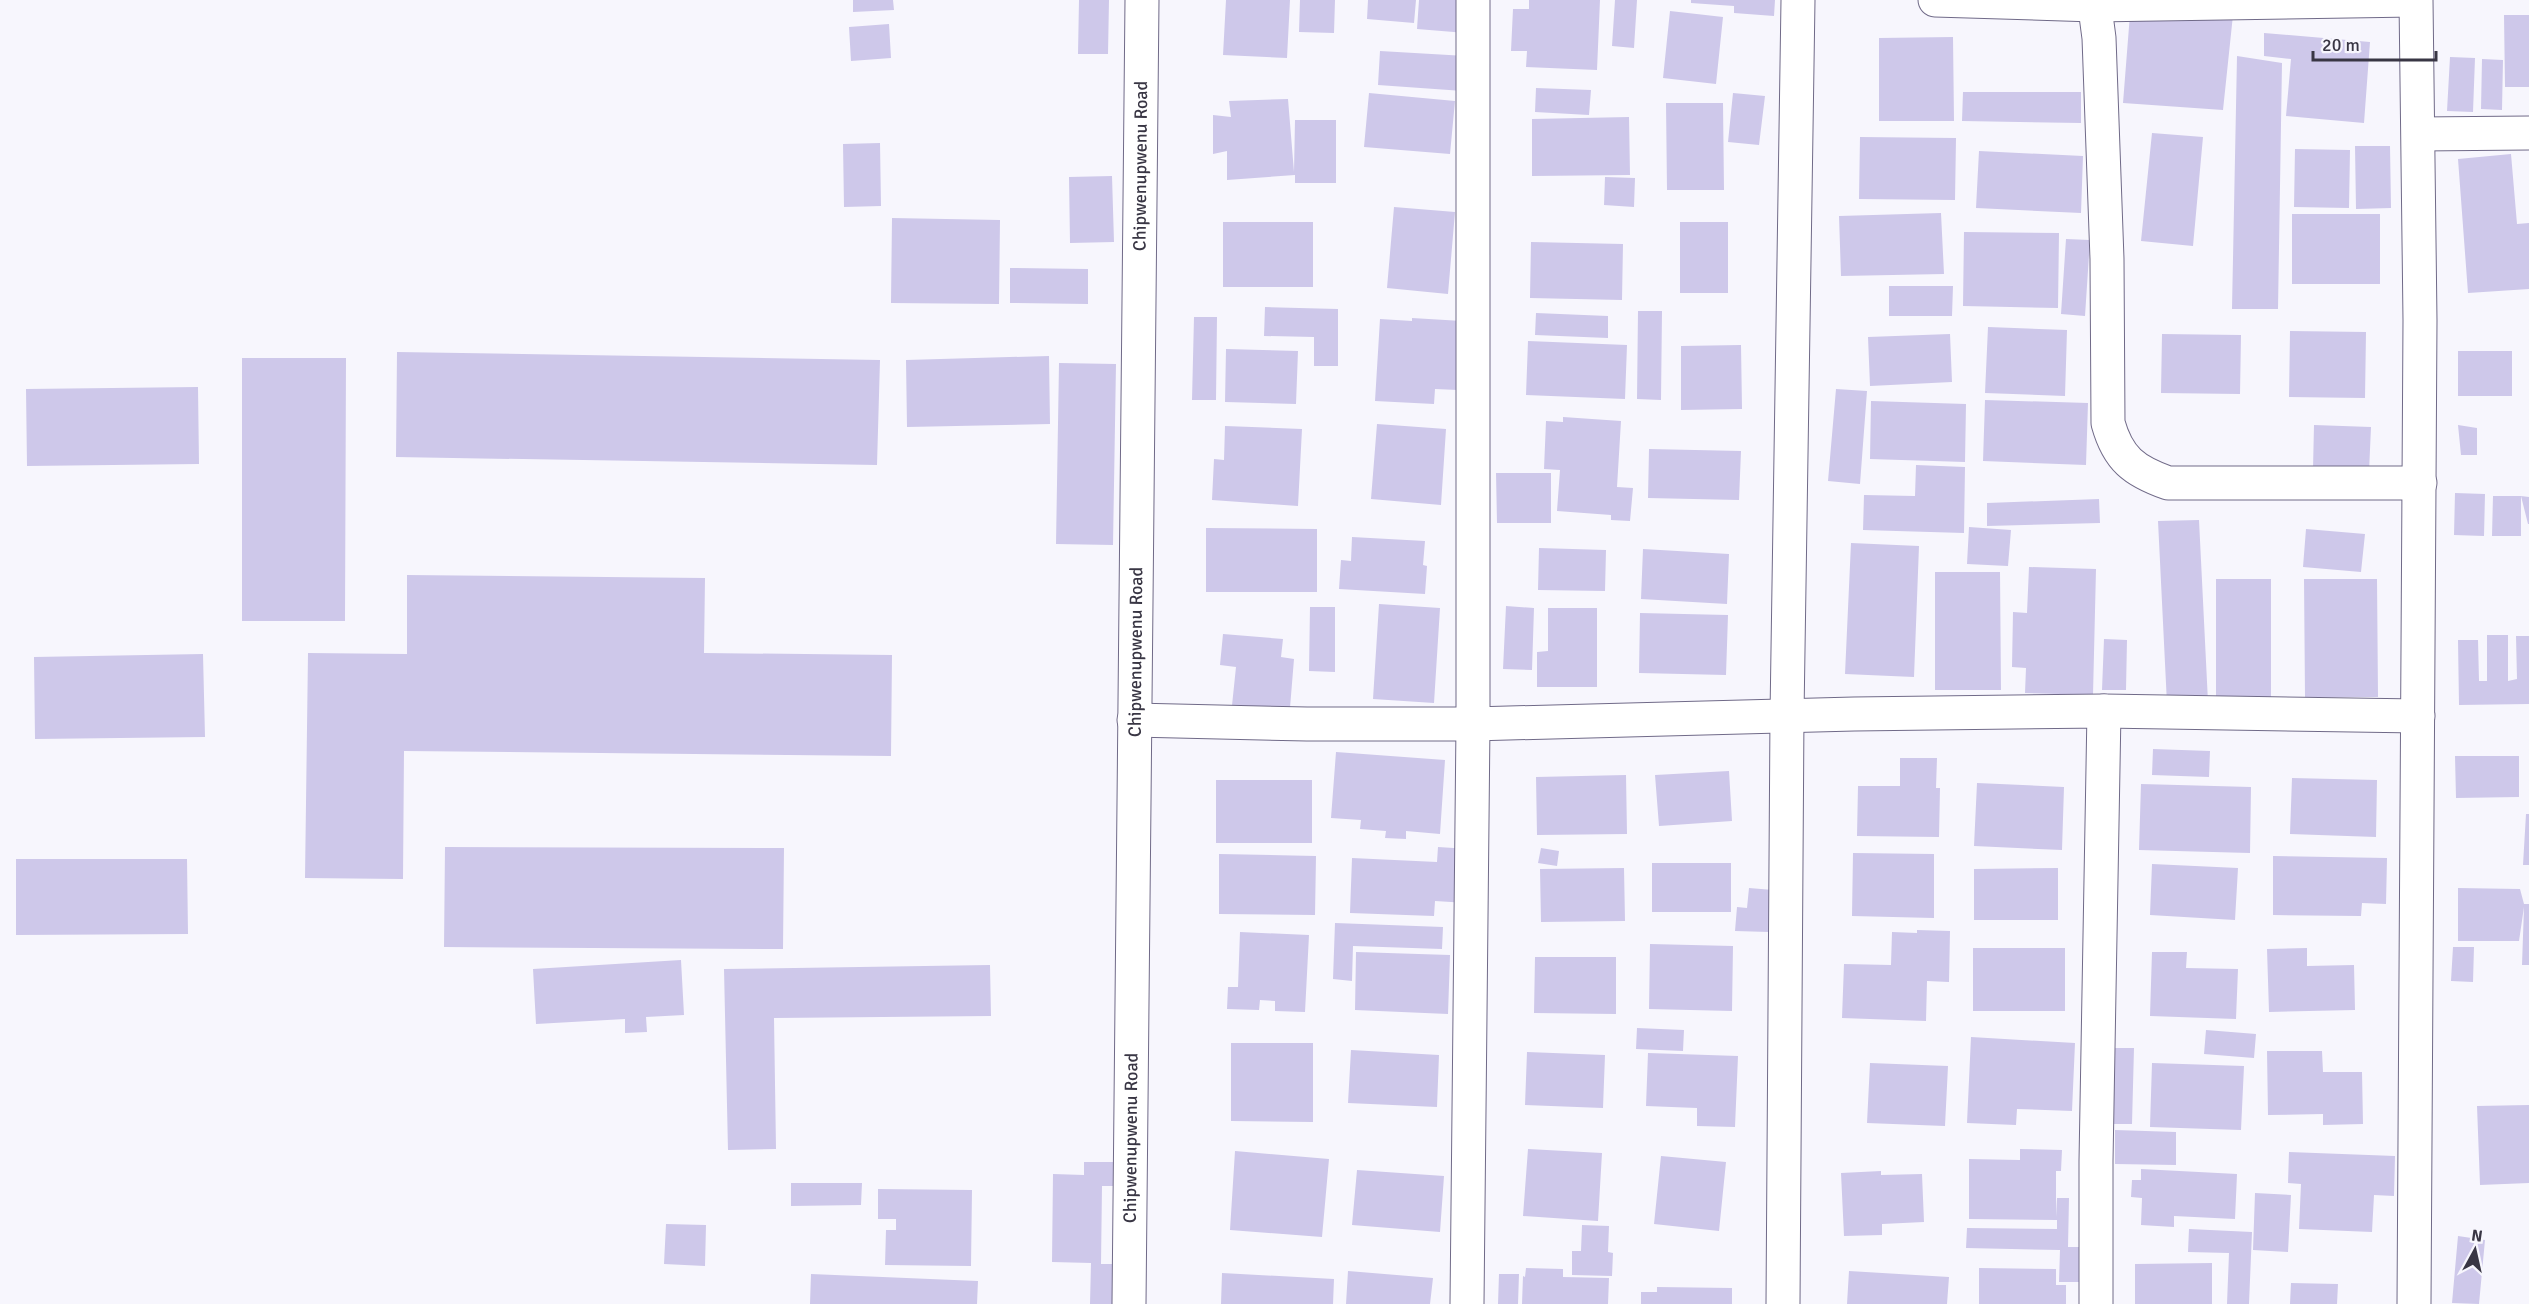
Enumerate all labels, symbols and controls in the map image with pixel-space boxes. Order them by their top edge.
scale bar [2313,24,2436,62]
text: 20 m [2322,34,2360,56]
street label: Chipwenupwenu Road [1128,81,1152,251]
street label: Chipwenupwenu Road [1124,567,1147,737]
street label: Chipwenupwenu Road [1119,1053,1143,1223]
north arrow [2445,1220,2505,1280]
text: N [2470,1225,2484,1247]

